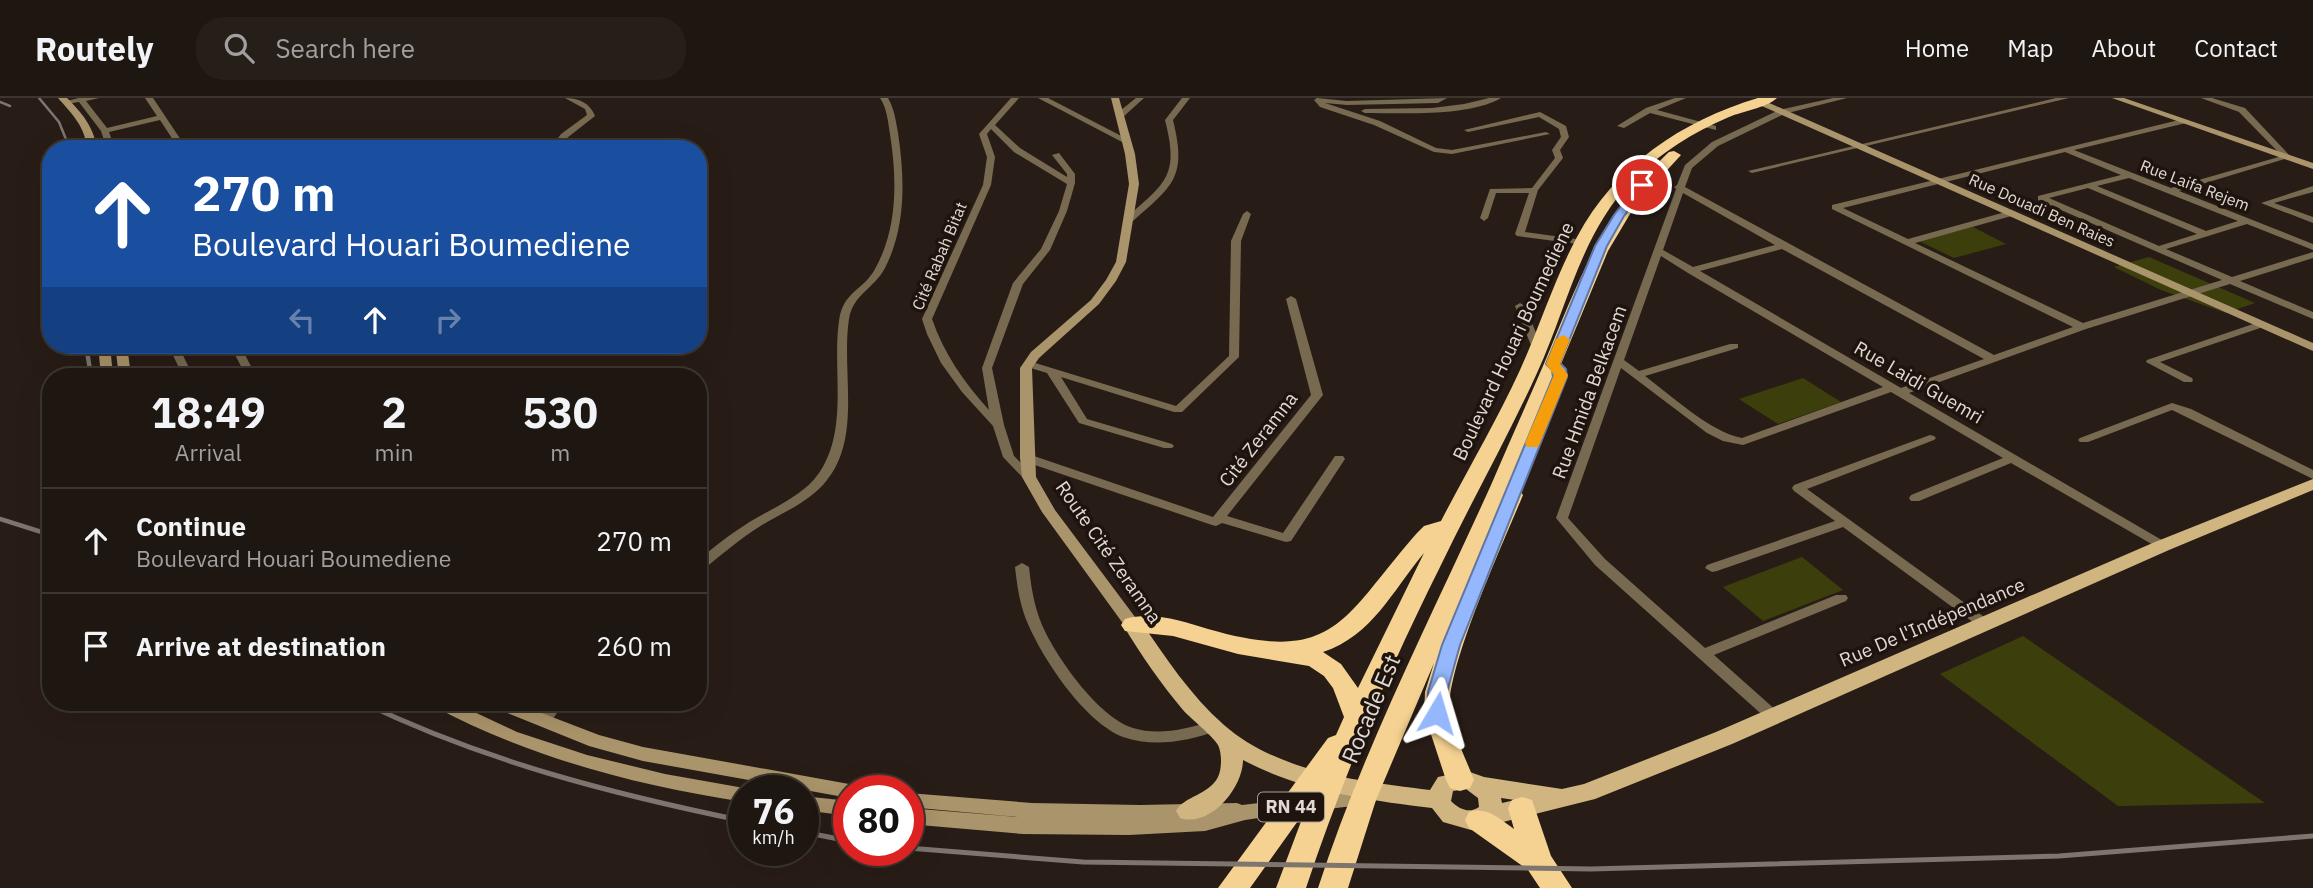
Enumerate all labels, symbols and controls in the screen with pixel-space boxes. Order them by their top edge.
search box [196,17,686,80]
text: Routely [35,27,154,70]
icon: search [220,29,258,67]
text: Search here [276,31,415,65]
text: Home [1905,32,1969,64]
text: Map [2007,32,2053,64]
text: About [2091,32,2156,64]
text: Contact [2194,32,2278,64]
pin [1612,155,1672,215]
street label: Rue Laifa Rejem [2138,155,2252,215]
text: 270 m [192,161,336,224]
icon: arrive [1623,166,1661,204]
icon: ahead [77,168,168,259]
street label: Rue Douadi Ben Raies [1966,169,2118,251]
street label: Cité Rabah Bitat [907,199,971,313]
street label: Boulevard Houari Boumediene [1447,218,1579,464]
text: Boulevard Houari Boumediene [192,223,631,265]
icon: left [283,301,321,339]
icon: ahead [356,301,394,339]
icon: right [429,301,467,339]
street label: Rue Hmida Belkacem [1546,302,1632,482]
street label: Rue Laidi Guemri [1850,335,1988,429]
text: 18:49 [151,385,266,440]
text: 2 [381,385,407,440]
text: 530 [522,385,598,440]
street label: Cité Zeramna [1213,387,1303,491]
text: Arrival [175,437,242,467]
text: min [375,437,413,467]
text: m [550,437,570,467]
street label: Route Cité Zeramna [1051,476,1167,628]
text: Continue [136,509,246,543]
icon: ahead [77,522,115,560]
text: 270 m [596,524,672,558]
text: Boulevard Houari Boumediene [136,543,451,573]
street label: Rue De l'Indépendance [1836,572,2028,672]
icon: arrive [77,627,115,665]
text: Arrive at destination [136,629,386,663]
text: 260 m [596,629,672,663]
street label: Rocade Est [1334,650,1406,767]
position arrow [1400,676,1474,750]
speed limit sign: 80 [833,775,924,866]
text: 76 [752,788,795,834]
road number: RN 44 [1258,792,1324,822]
text: km/h [752,826,795,849]

